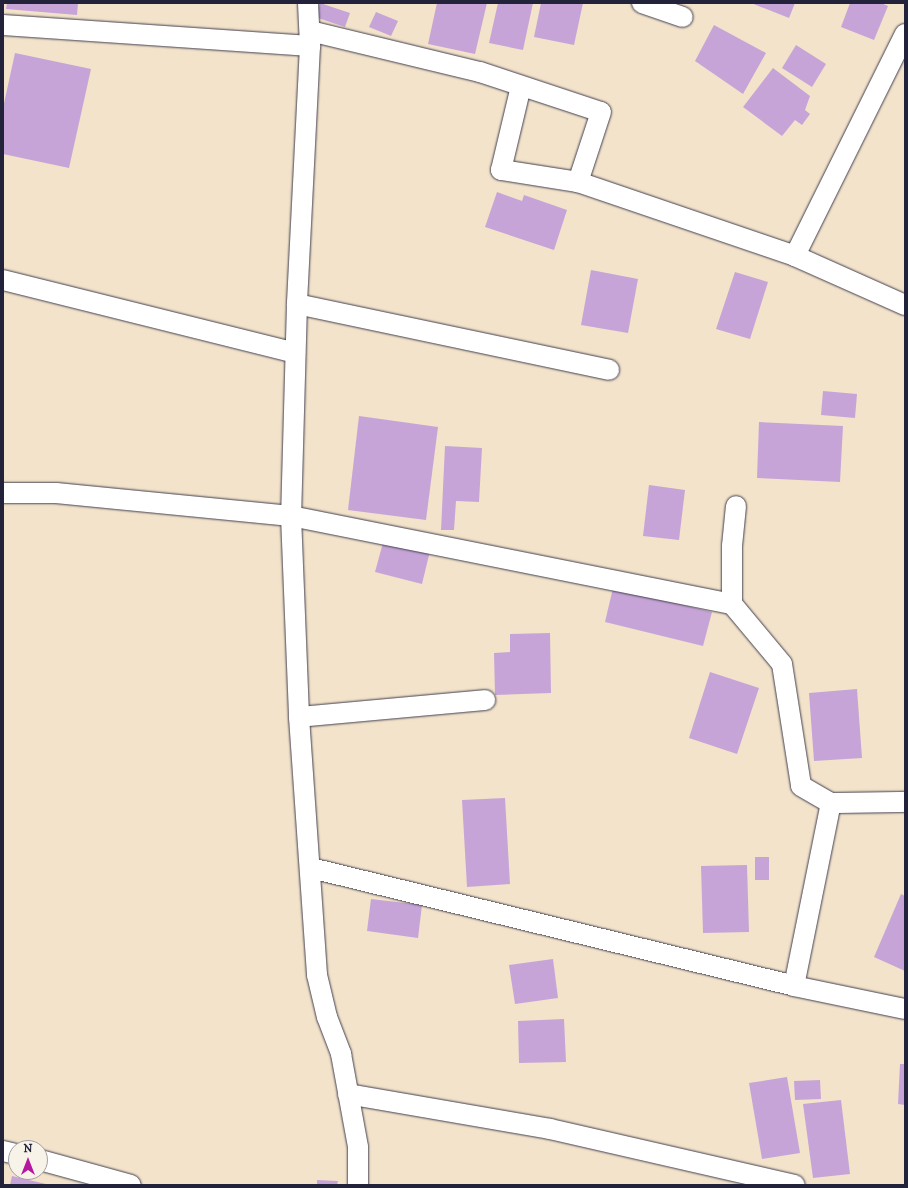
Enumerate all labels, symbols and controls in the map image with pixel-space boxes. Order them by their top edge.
north arrow [8,1140,48,1180]
text: N [23,1142,33,1156]

